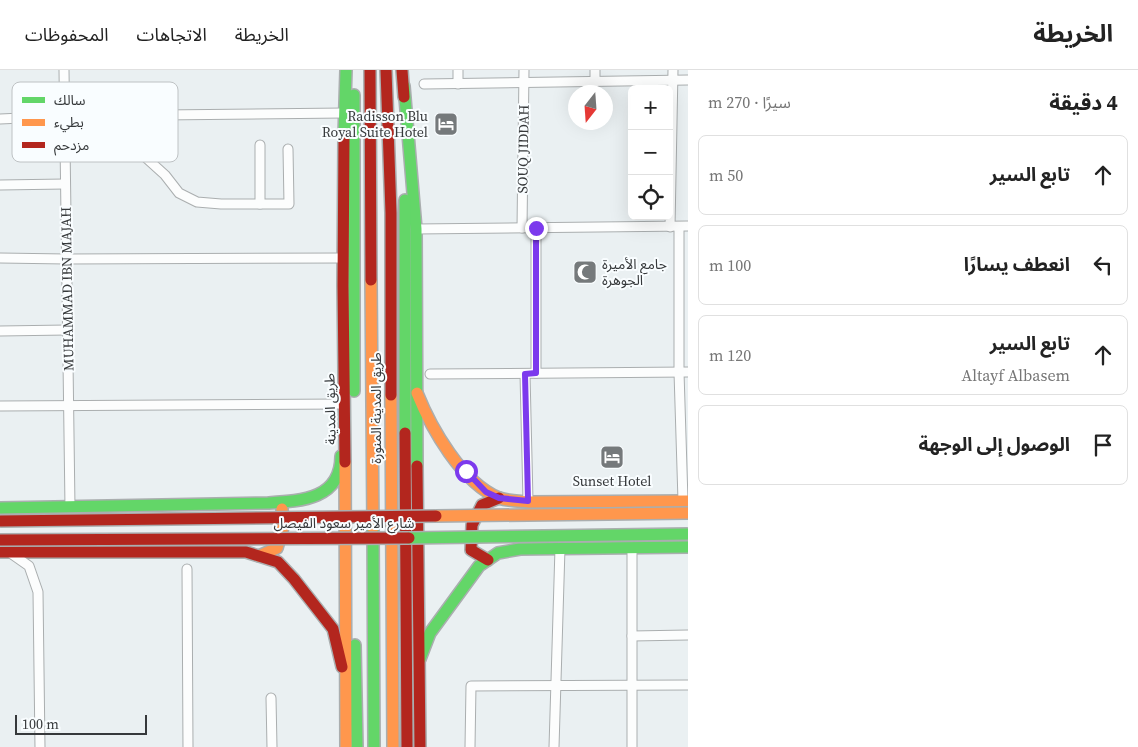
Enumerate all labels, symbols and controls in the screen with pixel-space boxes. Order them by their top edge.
text: الخريطة [1033,17,1113,50]
text: المحفوظات [25,22,109,47]
text: الاتجاهات [137,22,207,47]
text: الخريطة [235,22,289,47]
legend [12,82,178,162]
north arrow [568,85,613,130]
map controls [628,85,673,220]
button: + [628,85,673,130]
text: 4 دقيقة [1049,88,1118,117]
text: سالك [54,90,86,110]
text: سيرًا · 270 m [708,91,791,113]
street label: SOUQ JIDDAH [512,104,534,194]
place label: Radisson Blu Royal Suite Hotel [322,106,428,142]
hotel icon: Radisson Blu Royal Suite Hotel [433,111,459,137]
text: بطيء [54,112,84,133]
button: − [628,130,673,175]
text: مزدحم [54,135,89,156]
text: تابع السير [990,161,1070,187]
icon: ahead [1089,161,1117,189]
text: 50 m [709,164,743,186]
button: locate [628,175,673,220]
street label: MUHAMMAD IBN MAJAH [56,207,78,371]
route end [525,217,548,240]
text: انعطف يسارًا [964,251,1070,277]
icon: left [1089,251,1117,279]
place label: جامع الأميرة الجوهرة [602,254,667,290]
text: 100 m [709,254,751,276]
mosque icon: جامع الأميرة الجوهرة [572,259,598,285]
text: تابع السير [990,330,1070,356]
icon: ahead [1089,341,1117,369]
text: 120 m [709,344,751,366]
street label: طريق المدينة المنورة [366,352,386,464]
text: Altayf Albasem [962,364,1070,386]
street label: طريق المدينة [319,373,341,445]
text: الوصول إلى الوجهة [918,431,1070,457]
icon: arrive [1089,431,1117,459]
hotel icon: Sunset Hotel [599,444,625,470]
route start [455,460,478,483]
place label: Sunset Hotel [573,471,651,491]
street label: شارع الأمير سعود الفيصل [274,513,414,534]
scale bar [15,712,148,735]
text: 100 m [22,714,59,734]

